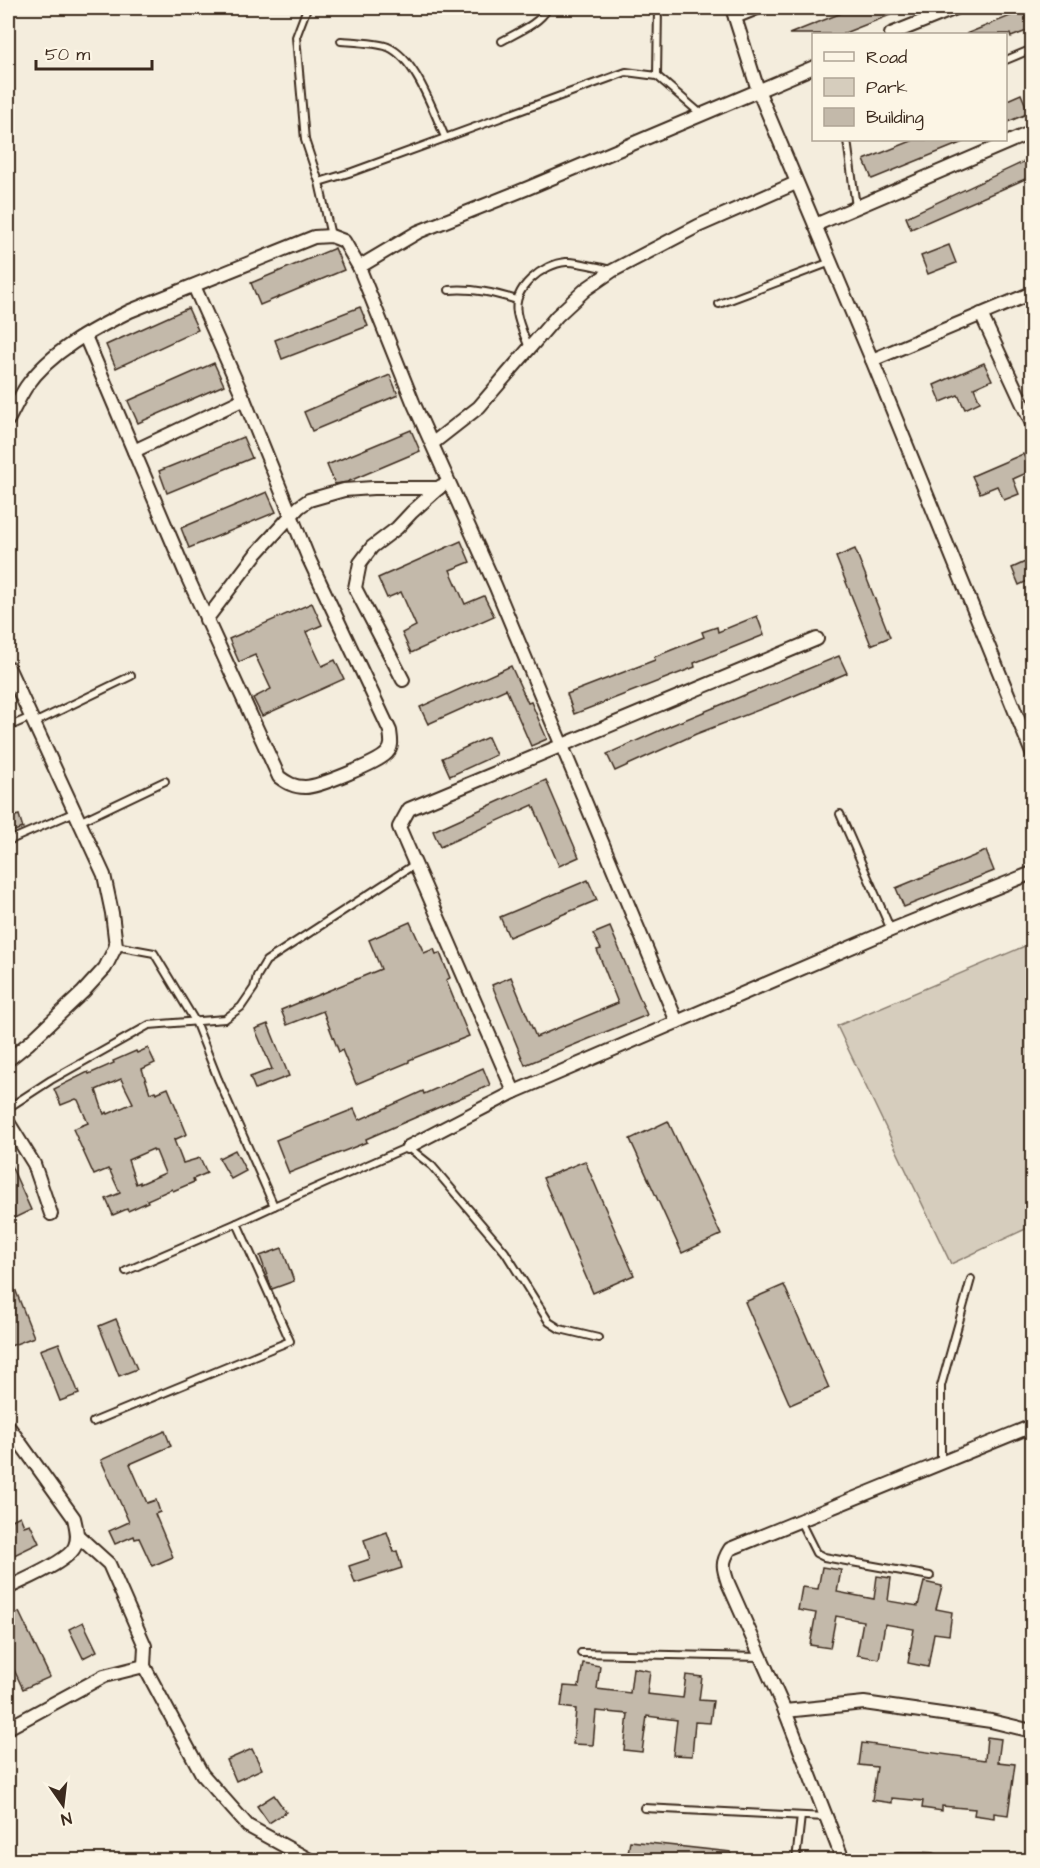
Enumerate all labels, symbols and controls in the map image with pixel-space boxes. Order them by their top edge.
scale bar [36,33,152,71]
legend [812,33,1007,141]
text: 50 m [45,42,90,67]
text: Road [866,45,907,70]
text: Park [866,75,908,100]
text: Building [866,105,924,131]
north arrow [33,1775,93,1835]
text: N [59,1807,74,1830]

